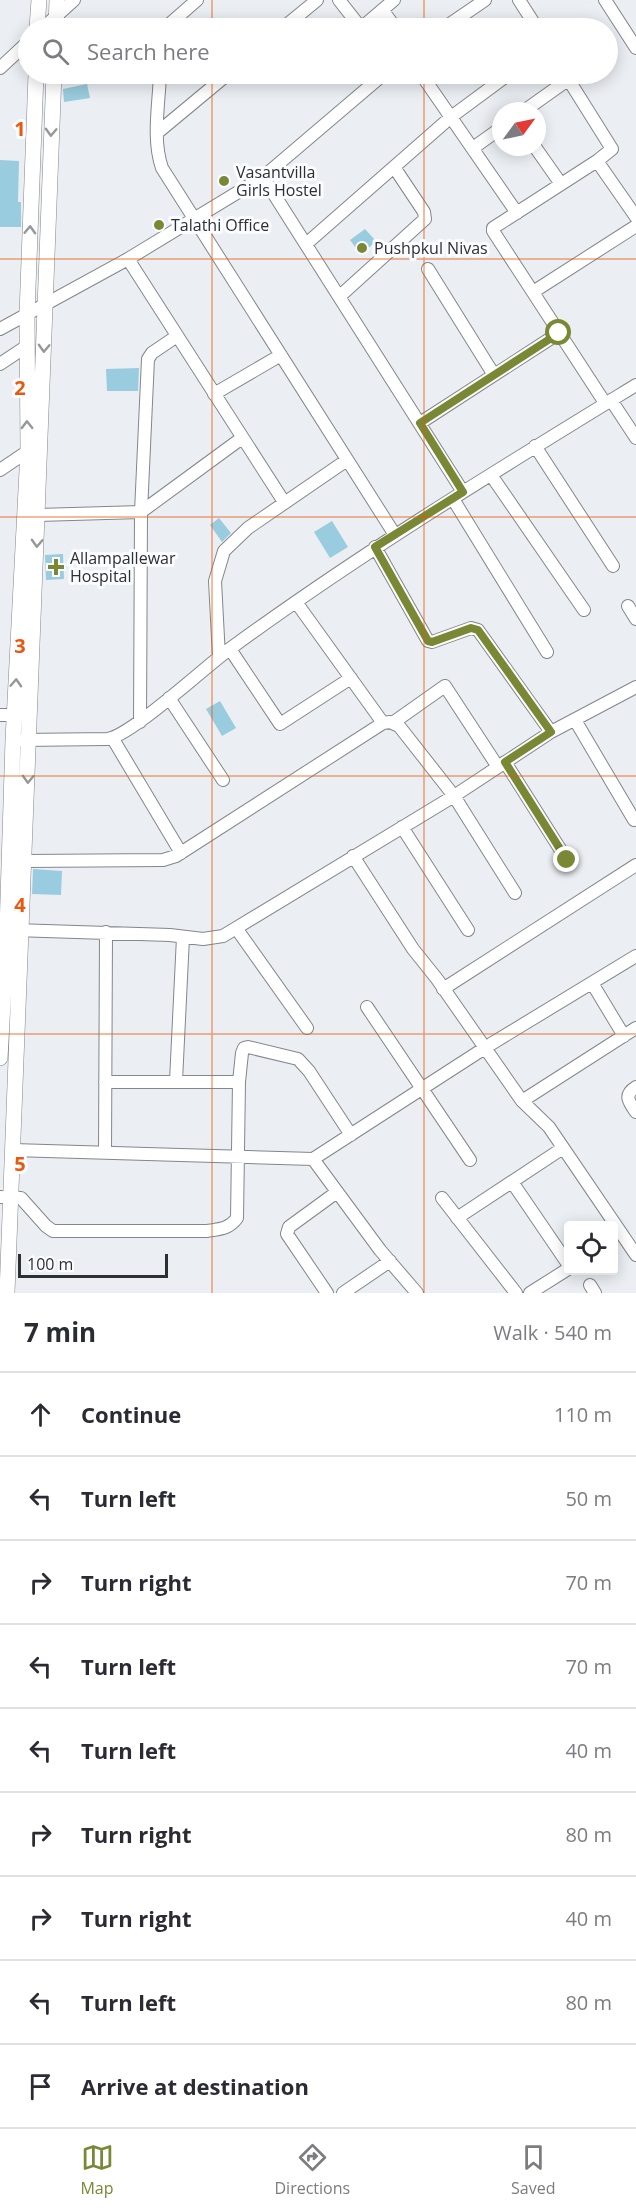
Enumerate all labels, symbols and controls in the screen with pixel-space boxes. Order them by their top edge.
search box [18,18,618,84]
icon: search [39,35,72,68]
text: Search here [87,36,210,66]
north arrow [492,102,546,156]
text: 1 [14,115,26,142]
one-way arrow [45,127,58,136]
place label: Vasantvilla Girls Hostel [236,161,322,201]
marker: Vasantvilla Girls Hostel [217,174,231,188]
place label: Talathi Office [171,214,269,236]
marker: Talathi Office [152,218,166,232]
one-way arrow [24,226,36,235]
place label: Pushpkul Nivas [374,237,488,259]
marker: Pushpkul Nivas [355,241,369,255]
route start [545,319,571,345]
one-way arrow [38,343,50,352]
text: 2 [14,374,26,401]
one-way arrow [21,420,34,429]
one-way arrow [30,538,43,547]
place label: Allampallewar Hospital [70,547,176,587]
marker: Allampallewar Hospital [47,558,65,576]
text: 3 [14,632,26,659]
one-way arrow [9,678,22,687]
one-way arrow [21,775,34,784]
route end [553,846,579,872]
text: 4 [14,891,26,918]
text: 5 [14,1150,26,1177]
map controls [564,1221,618,1275]
button: locate [564,1221,618,1275]
scale bar [18,1251,168,1278]
text: 100 m [27,1253,73,1275]
text: 7 min [24,1314,96,1350]
text: Walk · 540 m [493,1319,612,1346]
icon: ahead [24,1398,57,1431]
text: Continue [81,1399,181,1429]
text: 110 m [554,1401,612,1428]
icon: left [24,1482,57,1515]
text: Turn left [81,1483,176,1513]
text: 50 m [565,1485,612,1512]
icon: right [24,1566,57,1599]
text: Turn right [81,1567,192,1597]
text: 70 m [565,1569,612,1596]
icon: left [24,1650,57,1683]
text: Turn left [81,1651,176,1681]
text: 70 m [565,1653,612,1680]
icon: left [24,1734,57,1767]
text: Turn left [81,1735,176,1765]
text: 40 m [565,1737,612,1764]
icon: right [24,1818,57,1851]
text: Turn right [81,1819,192,1849]
text: 80 m [565,1821,612,1848]
icon: right [24,1902,57,1935]
text: Turn right [81,1903,192,1933]
text: 40 m [565,1905,612,1932]
icon: left [24,1986,57,2019]
text: Turn left [81,1987,176,2017]
text: 80 m [565,1989,612,2016]
icon: arrive [24,2070,57,2103]
text: Arrive at destination [81,2071,309,2101]
tab: Map [80,2141,114,2199]
tab: Directions [274,2141,350,2199]
tab: Saved [511,2141,556,2199]

